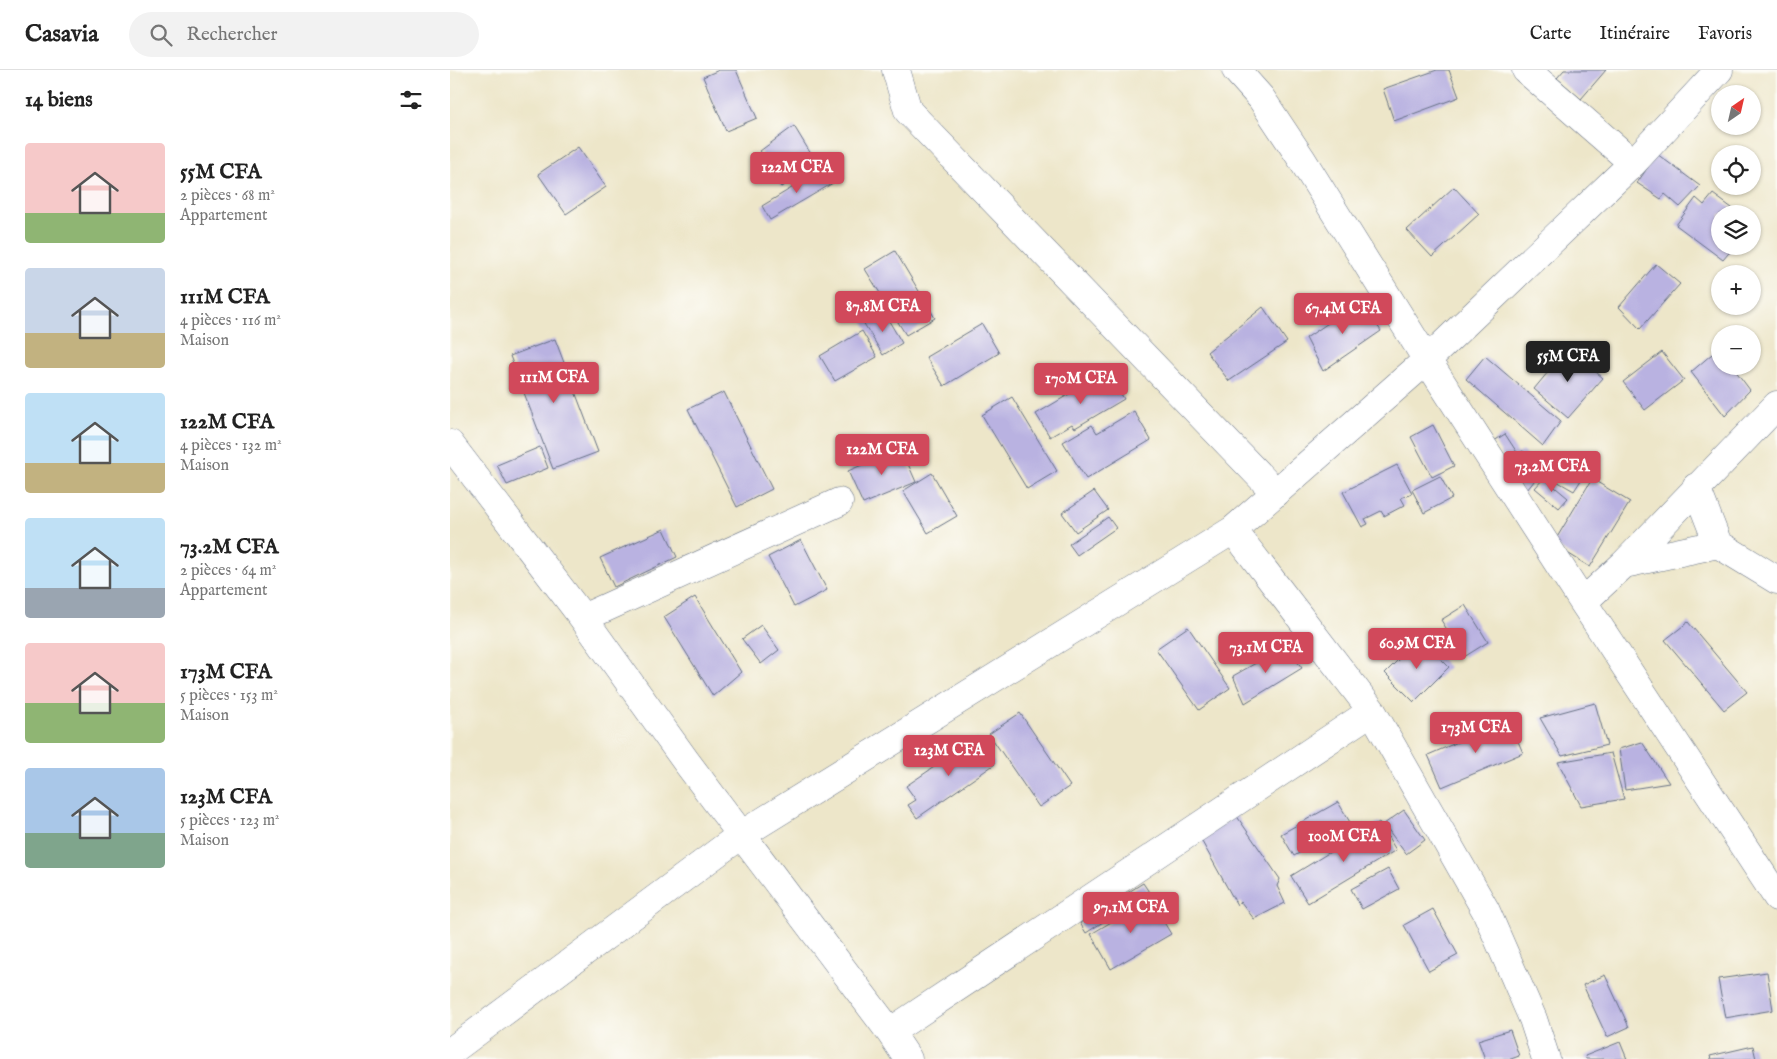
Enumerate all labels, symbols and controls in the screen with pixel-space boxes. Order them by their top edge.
search box [129,12,479,57]
text: Casavia [25,19,99,50]
icon: search [147,21,175,49]
text: Rechercher [187,23,277,47]
text: Carte [1530,23,1572,46]
text: Itinéraire [1600,23,1670,46]
text: Favoris [1698,23,1752,46]
north arrow [1711,85,1761,135]
map controls [1711,85,1761,375]
icon: filters [397,86,425,114]
text: 14 biens [25,87,93,114]
button: locate [1711,145,1761,195]
pin: 122M CFA [745,152,849,194]
text: 122M CFA [761,158,833,178]
text: 55M CFA [180,159,262,186]
icon: home [65,163,125,223]
text: 2 pièces · 68 m² [180,186,275,206]
button: layers [1711,205,1761,255]
text: Appartement [180,206,267,226]
button: + [1711,265,1761,315]
text: 111M CFA [180,284,270,311]
icon: home [65,288,125,348]
pin: 87.8M CFA [826,290,940,333]
pin: 67.4M CFA [1286,292,1400,335]
text: 87.8M CFA [846,297,920,317]
text: 67.4M CFA [1305,299,1381,319]
text: 4 pièces · 116 m² [180,311,281,331]
button: − [1711,325,1761,375]
text: Maison [180,331,229,351]
pin: 55M CFA [1522,340,1614,383]
text: 55M CFA [1537,347,1599,367]
pin: 111M CFA [502,362,606,404]
pin: 170M CFA [1029,362,1133,405]
text: 111M CFA [520,368,588,388]
text: 170M CFA [1045,369,1117,389]
text: 122M CFA [180,409,274,436]
icon: home [65,413,125,473]
pin: 122M CFA [830,434,934,476]
text: 4 pièces · 132 m² [180,436,282,456]
text: 122M CFA [846,440,918,460]
pin: 73.2M CFA [1495,450,1609,493]
text: Maison [180,456,229,476]
text: 73.2M CFA [1515,457,1589,477]
text: 73.2M CFA [180,534,278,561]
icon: home [65,538,125,598]
text: 2 pièces · 64 m² [180,561,276,581]
text: Appartement [180,581,267,601]
pin: 60.9M CFA [1360,628,1474,670]
pin: 73.1M CFA [1209,632,1323,674]
text: 60.9M CFA [1379,634,1455,654]
text: 73.1M CFA [1229,638,1303,658]
text: 173M CFA [180,659,272,686]
icon: home [65,663,125,723]
text: 5 pièces · 153 m² [180,686,278,706]
text: Maison [180,706,229,726]
pin: 173M CFA [1424,712,1528,754]
text: 173M CFA [1441,718,1511,738]
pin: 123M CFA [897,734,1001,777]
text: 123M CFA [914,741,984,761]
text: 123M CFA [180,784,272,811]
icon: home [65,788,125,848]
text: 5 pièces · 123 m² [180,811,280,831]
pin: 100M CFA [1292,820,1396,863]
text: 100M CFA [1308,827,1380,847]
text: Maison [180,831,229,851]
pin: 97.1M CFA [1074,892,1188,934]
text: 97.1M CFA [1094,898,1168,918]

